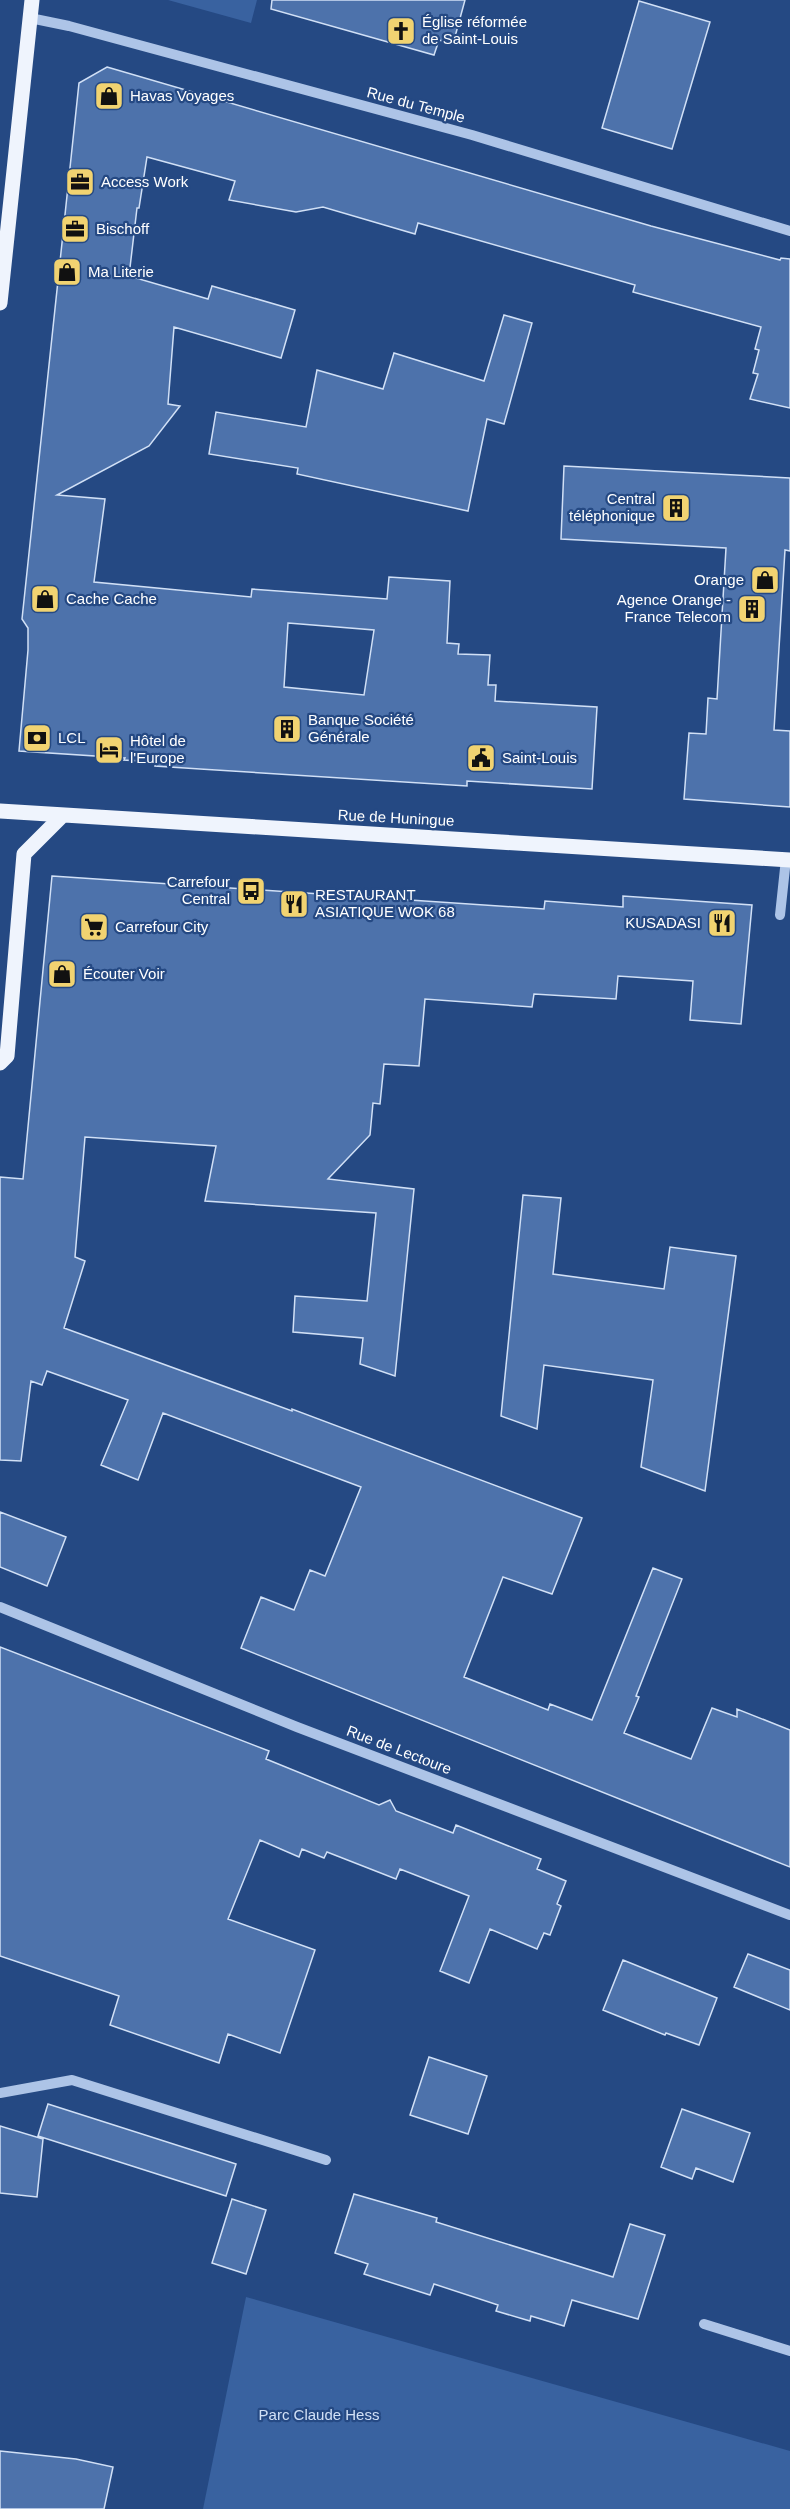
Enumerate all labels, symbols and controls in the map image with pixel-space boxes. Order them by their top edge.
place label: Église réformée de Saint-Louis [422,13,527,47]
church icon: Église réformée de Saint-Louis [385,15,417,47]
shop icon: Havas Voyages [93,80,125,112]
street label: Rue du Temple [365,83,467,126]
place label: Havas Voyages [130,87,234,104]
office icon: Access Work [64,166,96,198]
place label: Access Work [101,173,189,190]
office icon: Bischoff [59,213,91,245]
place label: Bischoff [96,220,150,237]
shop icon: Ma Literie [51,256,83,288]
place label: Ma Literie [88,263,154,280]
place label: Central téléphonique [569,490,655,524]
building icon: Central téléphonique [660,492,692,524]
shop icon: Orange [749,564,781,596]
place label: Orange [694,571,744,588]
shop icon: Cache Cache [29,583,61,615]
place label: Cache Cache [66,590,157,607]
place label: Agence Orange - France Telecom [617,591,731,625]
building icon: Agence Orange - France Telecom [736,593,768,625]
place label: Banque Société Générale [308,711,414,745]
building icon: Banque Société Générale [271,713,303,745]
bank icon: LCL [21,722,53,754]
place label: LCL [58,729,86,746]
place label: Hôtel de l'Europe [130,732,186,766]
hotel icon: Hôtel de l'Europe [93,734,125,766]
public building icon: Saint-Louis [465,742,497,774]
place label: Saint-Louis [502,749,577,766]
street label: Rue de Huningue [337,806,455,829]
place label: Carrefour Central [167,873,230,907]
bus stop icon: Carrefour Central [235,875,267,907]
place label: RESTAURANT ASIATIQUE WOK 68 [315,886,455,920]
restaurant icon: RESTAURANT ASIATIQUE WOK 68 [278,888,310,920]
restaurant icon: KUSADASI [706,907,738,939]
supermarket icon: Carrefour City [78,911,110,943]
place label: KUSADASI [625,914,701,931]
place label: Carrefour City [115,918,209,935]
shop icon: Écouter Voir [46,958,78,990]
place label: Écouter Voir [83,965,165,982]
street label: Rue de Lectoure [344,1722,454,1777]
park label: Parc Claude Hess [259,2406,379,2423]

